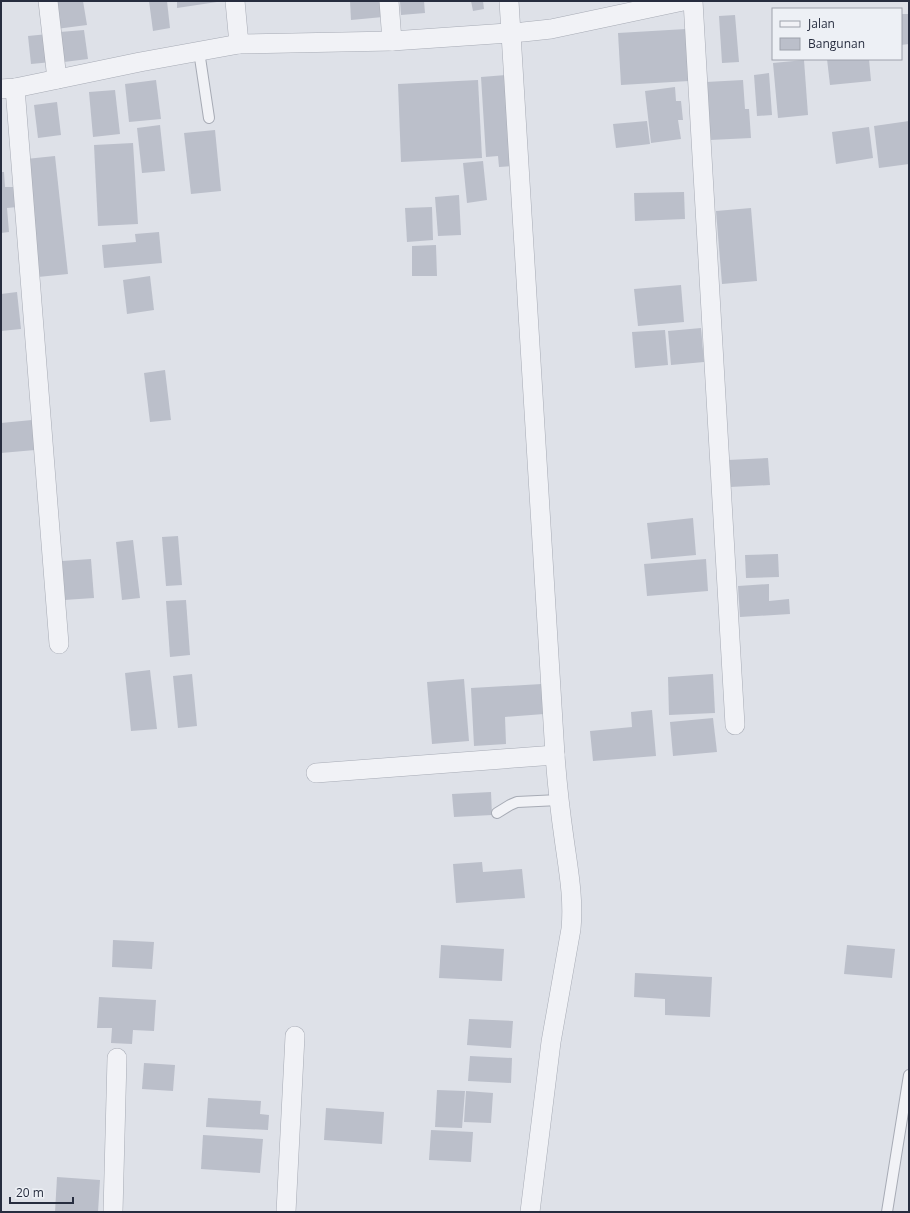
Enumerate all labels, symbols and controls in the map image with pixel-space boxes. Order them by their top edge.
legend [772,8,902,60]
text: Jalan [807,15,835,32]
text: Bangunan [808,35,865,52]
scale bar [10,1179,73,1205]
text: 20 m [16,1184,44,1201]

